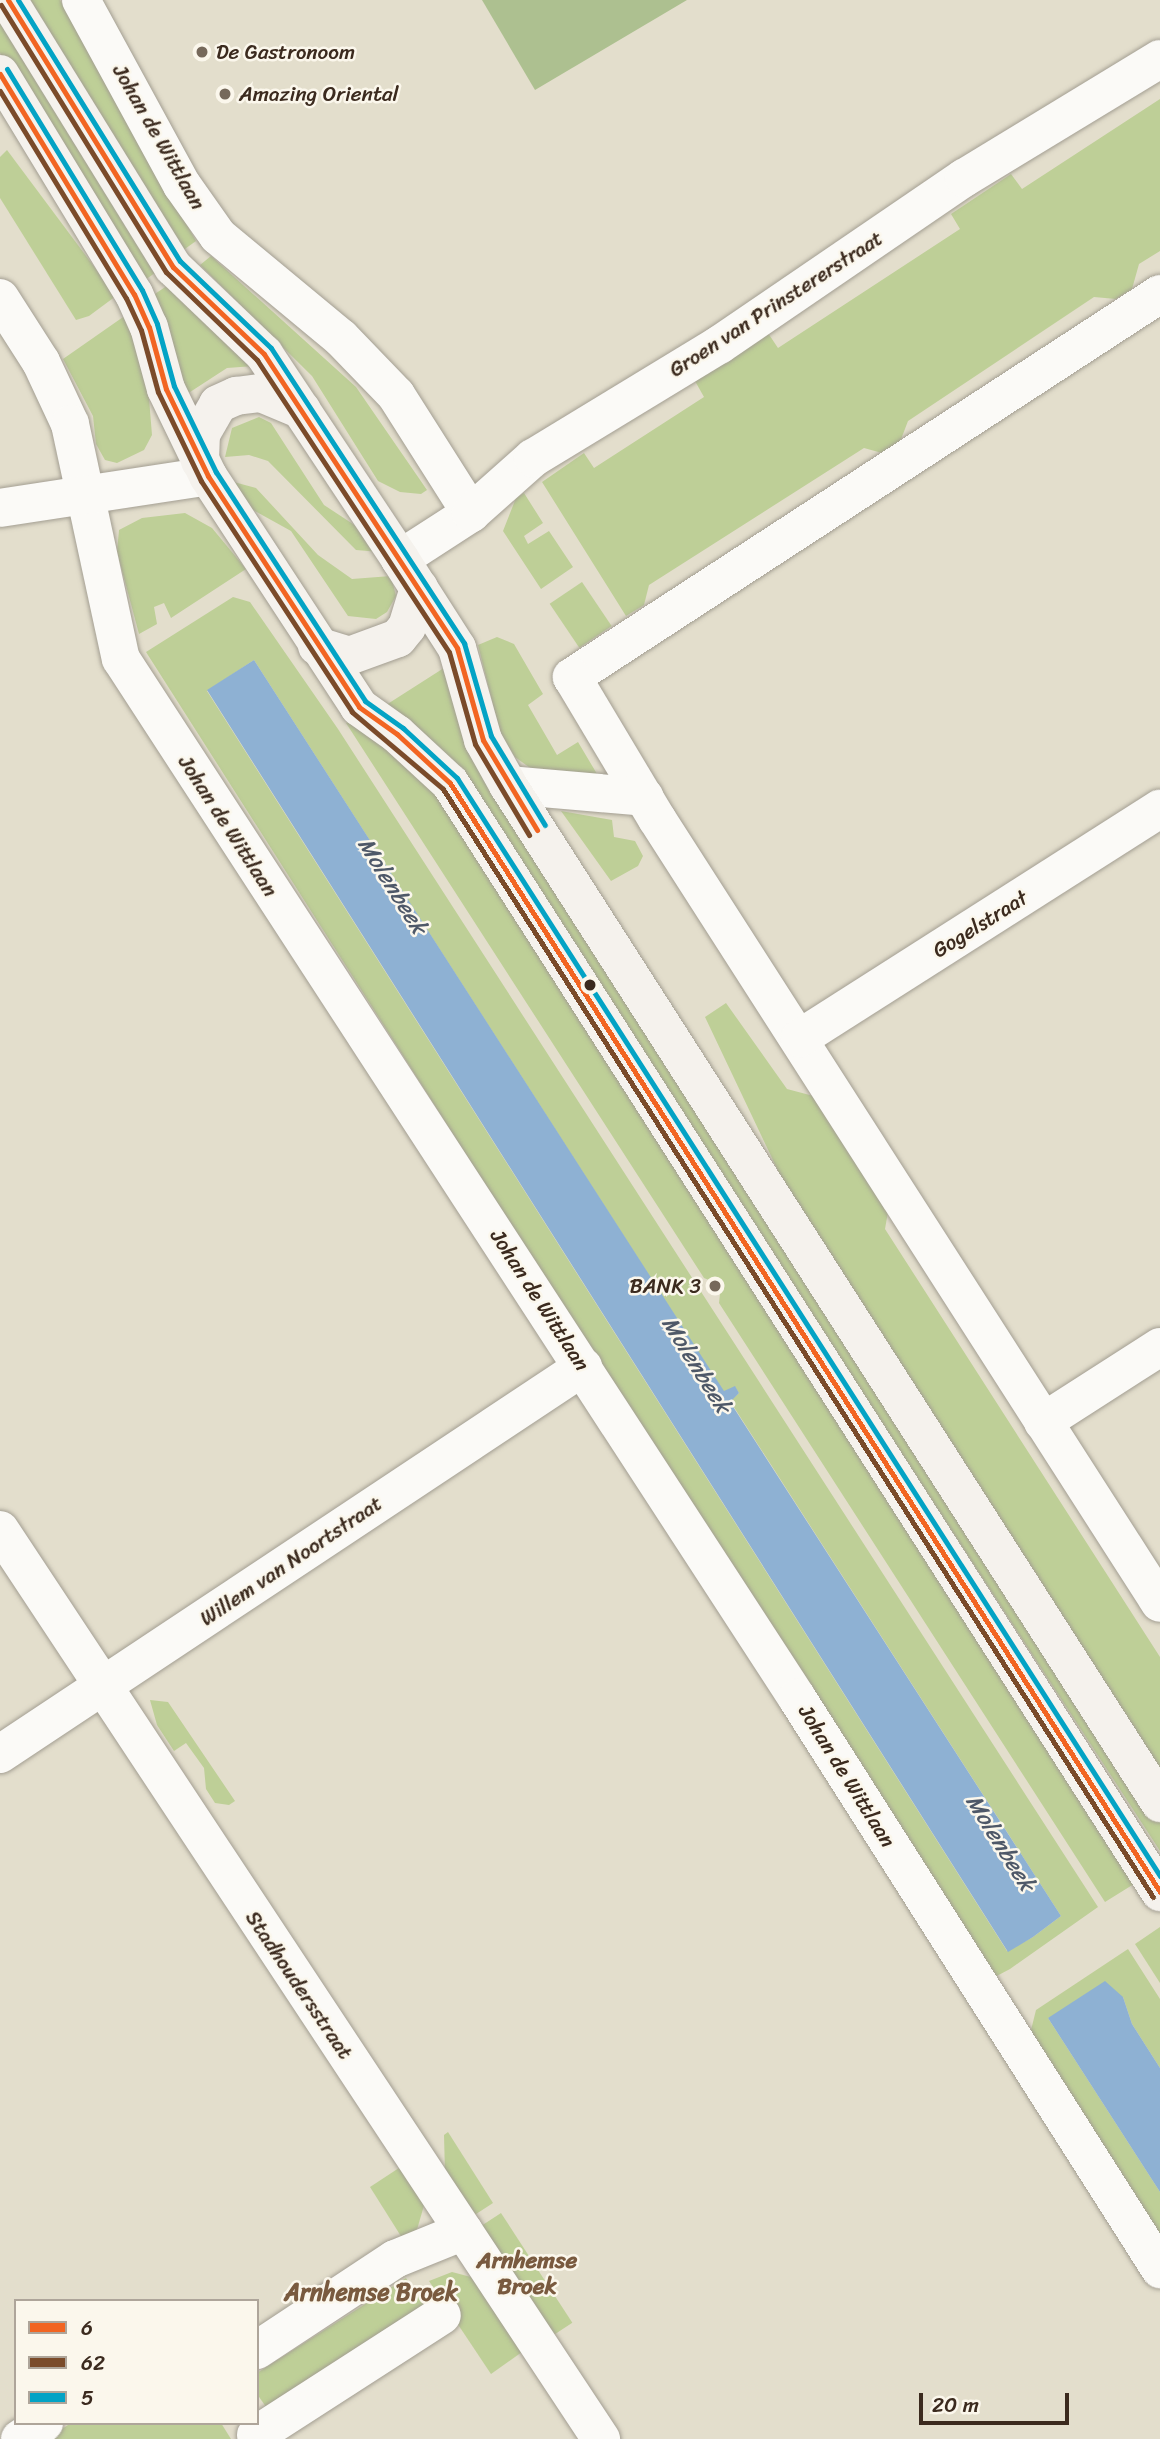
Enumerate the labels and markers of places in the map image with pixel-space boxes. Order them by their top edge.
place label: De Gastronoom [216,39,355,65]
marker: De Gastronoom [194,44,210,60]
place label: Amazing Oriental [239,81,398,107]
marker: Amazing Oriental [217,86,233,102]
unlabelled marker [583,978,597,992]
place label: BANK 3 [630,1273,701,1299]
marker: BANK 3 [707,1278,723,1294]

